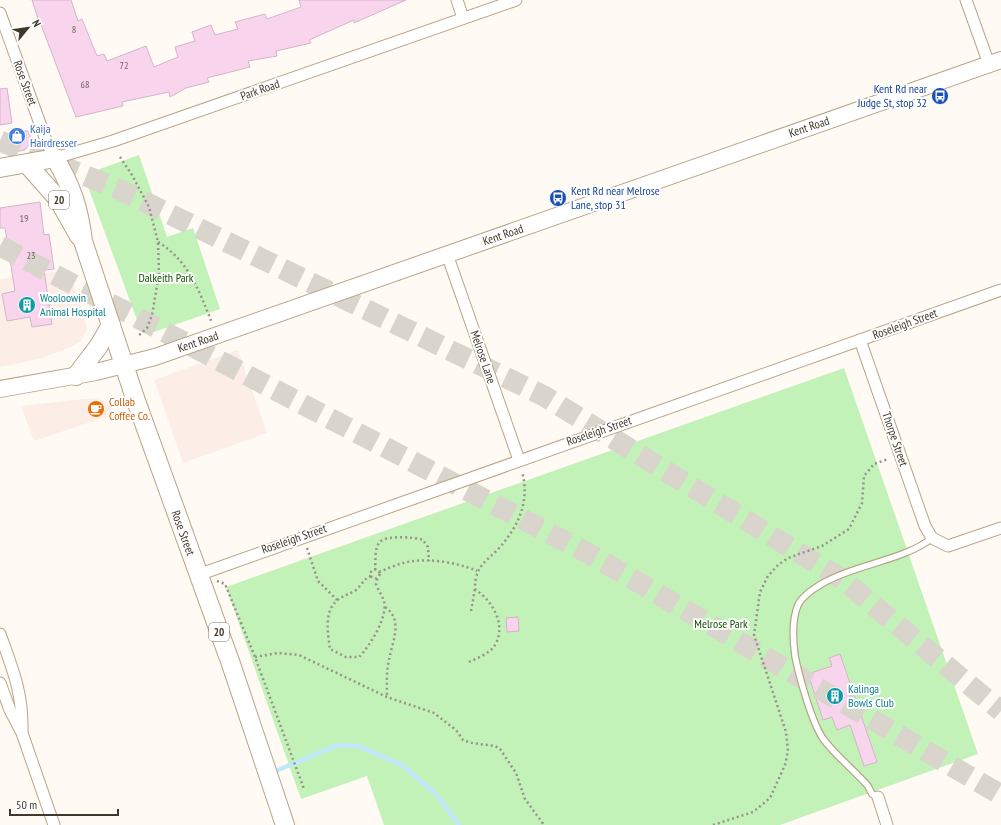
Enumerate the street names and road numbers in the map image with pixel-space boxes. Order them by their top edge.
street label: Rose Street [10,58,41,108]
street label: Park Road [238,76,281,103]
street label: Kent Road [787,113,831,140]
road number: 20 [49,191,69,209]
street label: Kent Road [481,221,525,248]
street label: Roseleigh Street [870,305,940,342]
street label: Kent Road [176,328,220,355]
street label: Melrose Lane [467,328,500,385]
street label: Thorpe Street [879,410,912,469]
street label: Roseleigh Street [564,412,634,449]
street label: Rose Street [168,508,199,558]
street label: Roseleigh Street [259,520,329,557]
road number: 20 [209,623,229,641]

